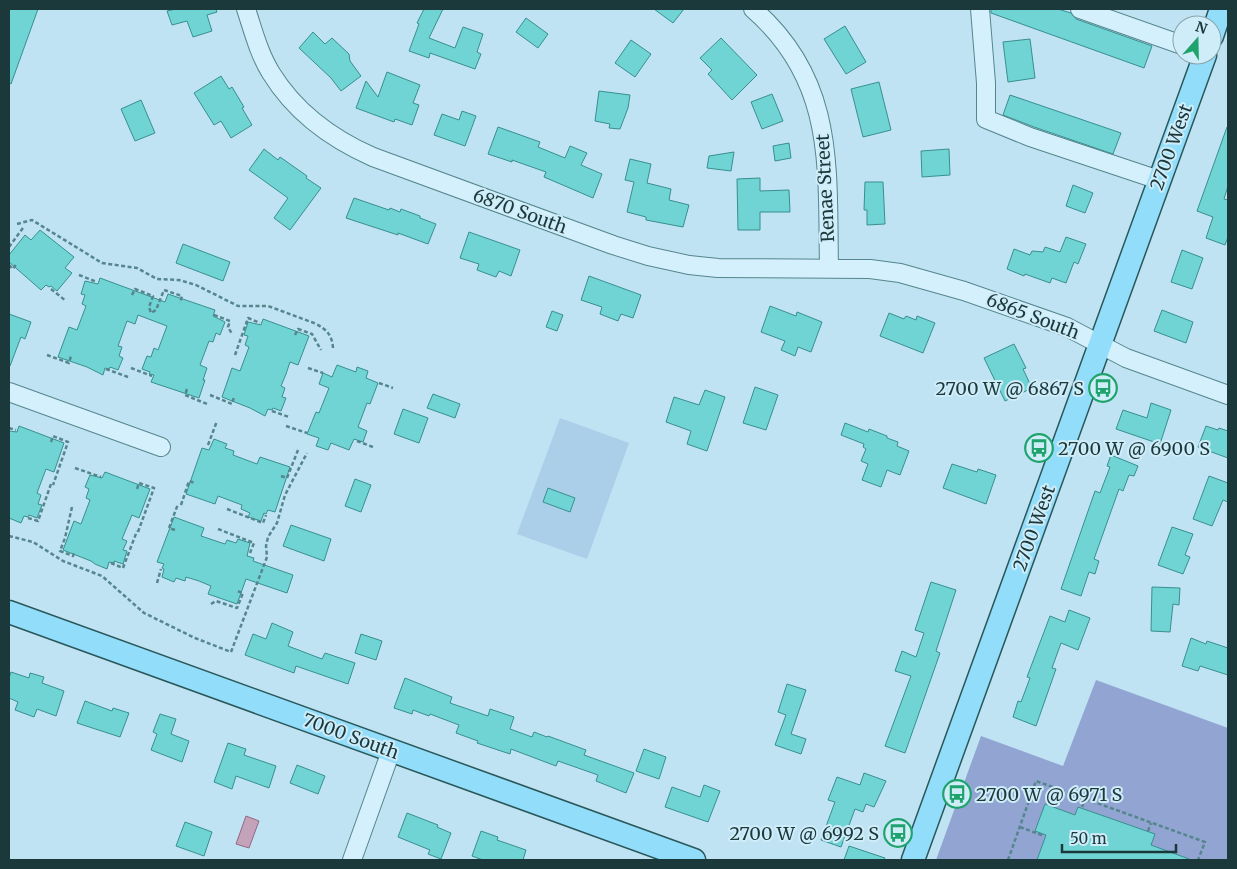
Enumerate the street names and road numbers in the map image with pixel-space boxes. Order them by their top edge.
street label: 2700 West [1145,101,1197,193]
street label: Renae Street [811,133,839,243]
street label: 6870 South [470,183,570,239]
street label: 6865 South [983,288,1083,344]
street label: 2700 West [1008,482,1060,574]
street label: 7000 South [300,708,402,764]

